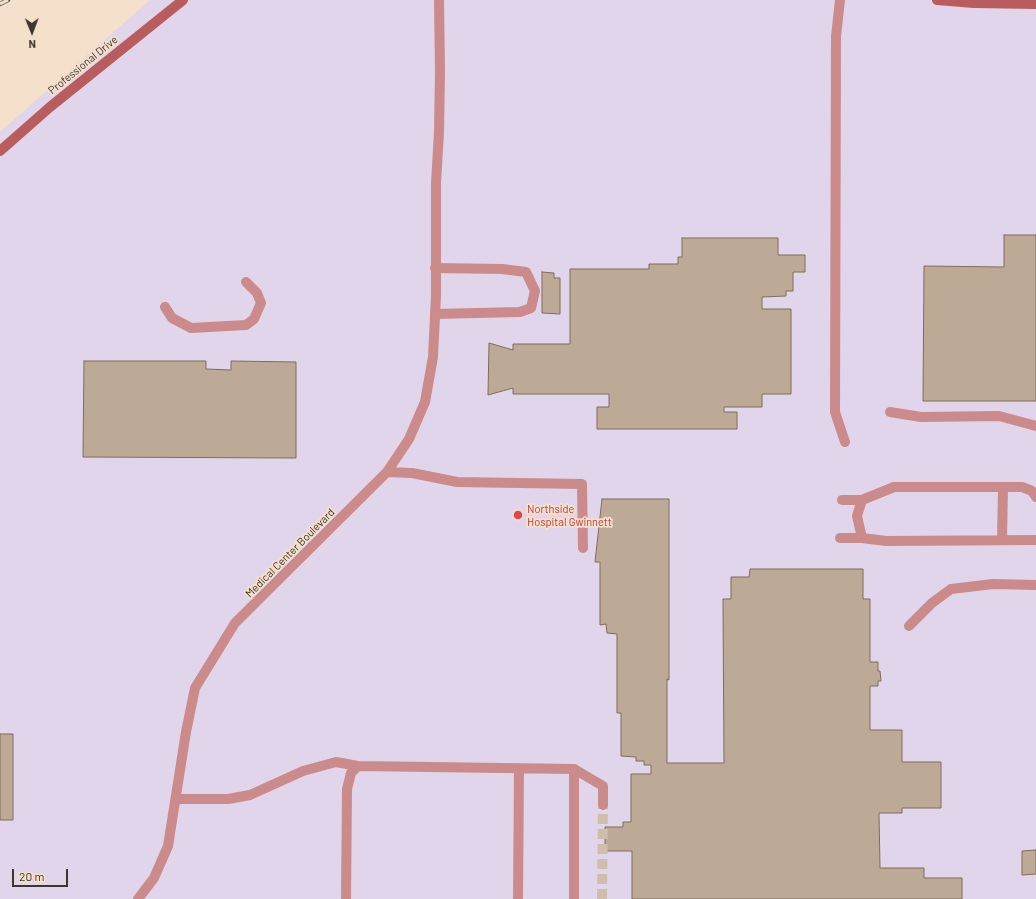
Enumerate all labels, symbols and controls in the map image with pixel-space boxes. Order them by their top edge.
north arrow [12,12,52,52]
street label: Professional Drive [46,33,120,97]
text: N [28,38,36,51]
place label: Northside Hospital Gwinnett [527,502,612,528]
street label: Medical Center Boulevard [243,506,337,600]
marker: Northside Hospital Gwinnett [512,509,524,521]
scale bar [14,861,70,887]
text: 20 m [19,869,45,883]

